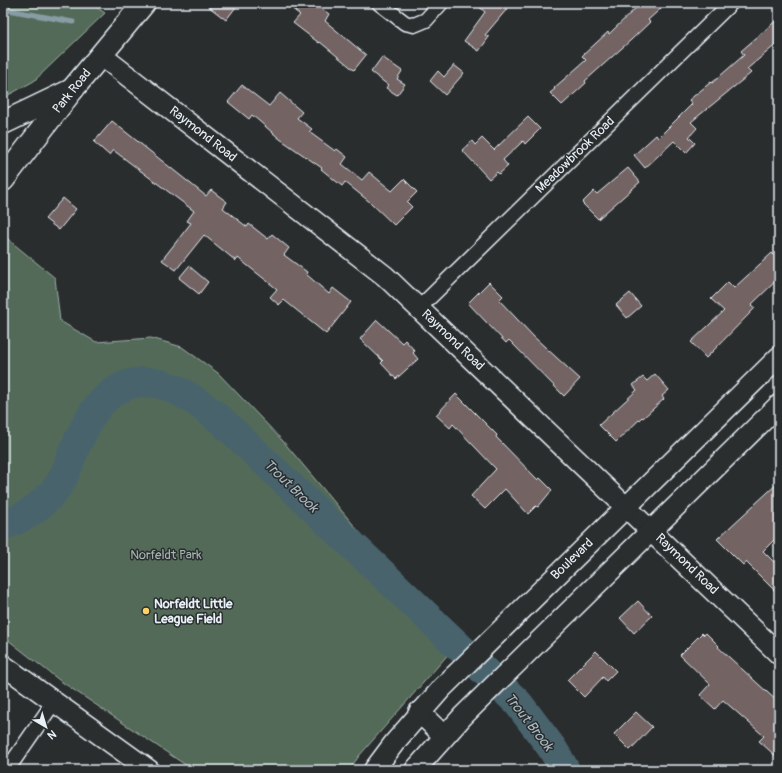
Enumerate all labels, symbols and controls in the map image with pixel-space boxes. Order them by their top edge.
street label: Park Road [49,66,95,116]
street label: Raymond Road [166,103,240,165]
street label: Meadowbrook Road [532,113,618,197]
street label: Raymond Road [418,306,488,374]
water label: Trout Brook [260,456,322,517]
street label: Raymond Road [652,530,722,598]
street label: Boulevard [547,535,597,583]
park label: Norfeldt Park [130,547,202,563]
place label: Norfeldt Little League Field [154,596,233,627]
marker: Norfeldt Little League Field [141,606,151,616]
water label: Trout Brook [501,690,558,755]
north arrow [26,707,66,747]
text: N [44,727,59,742]

